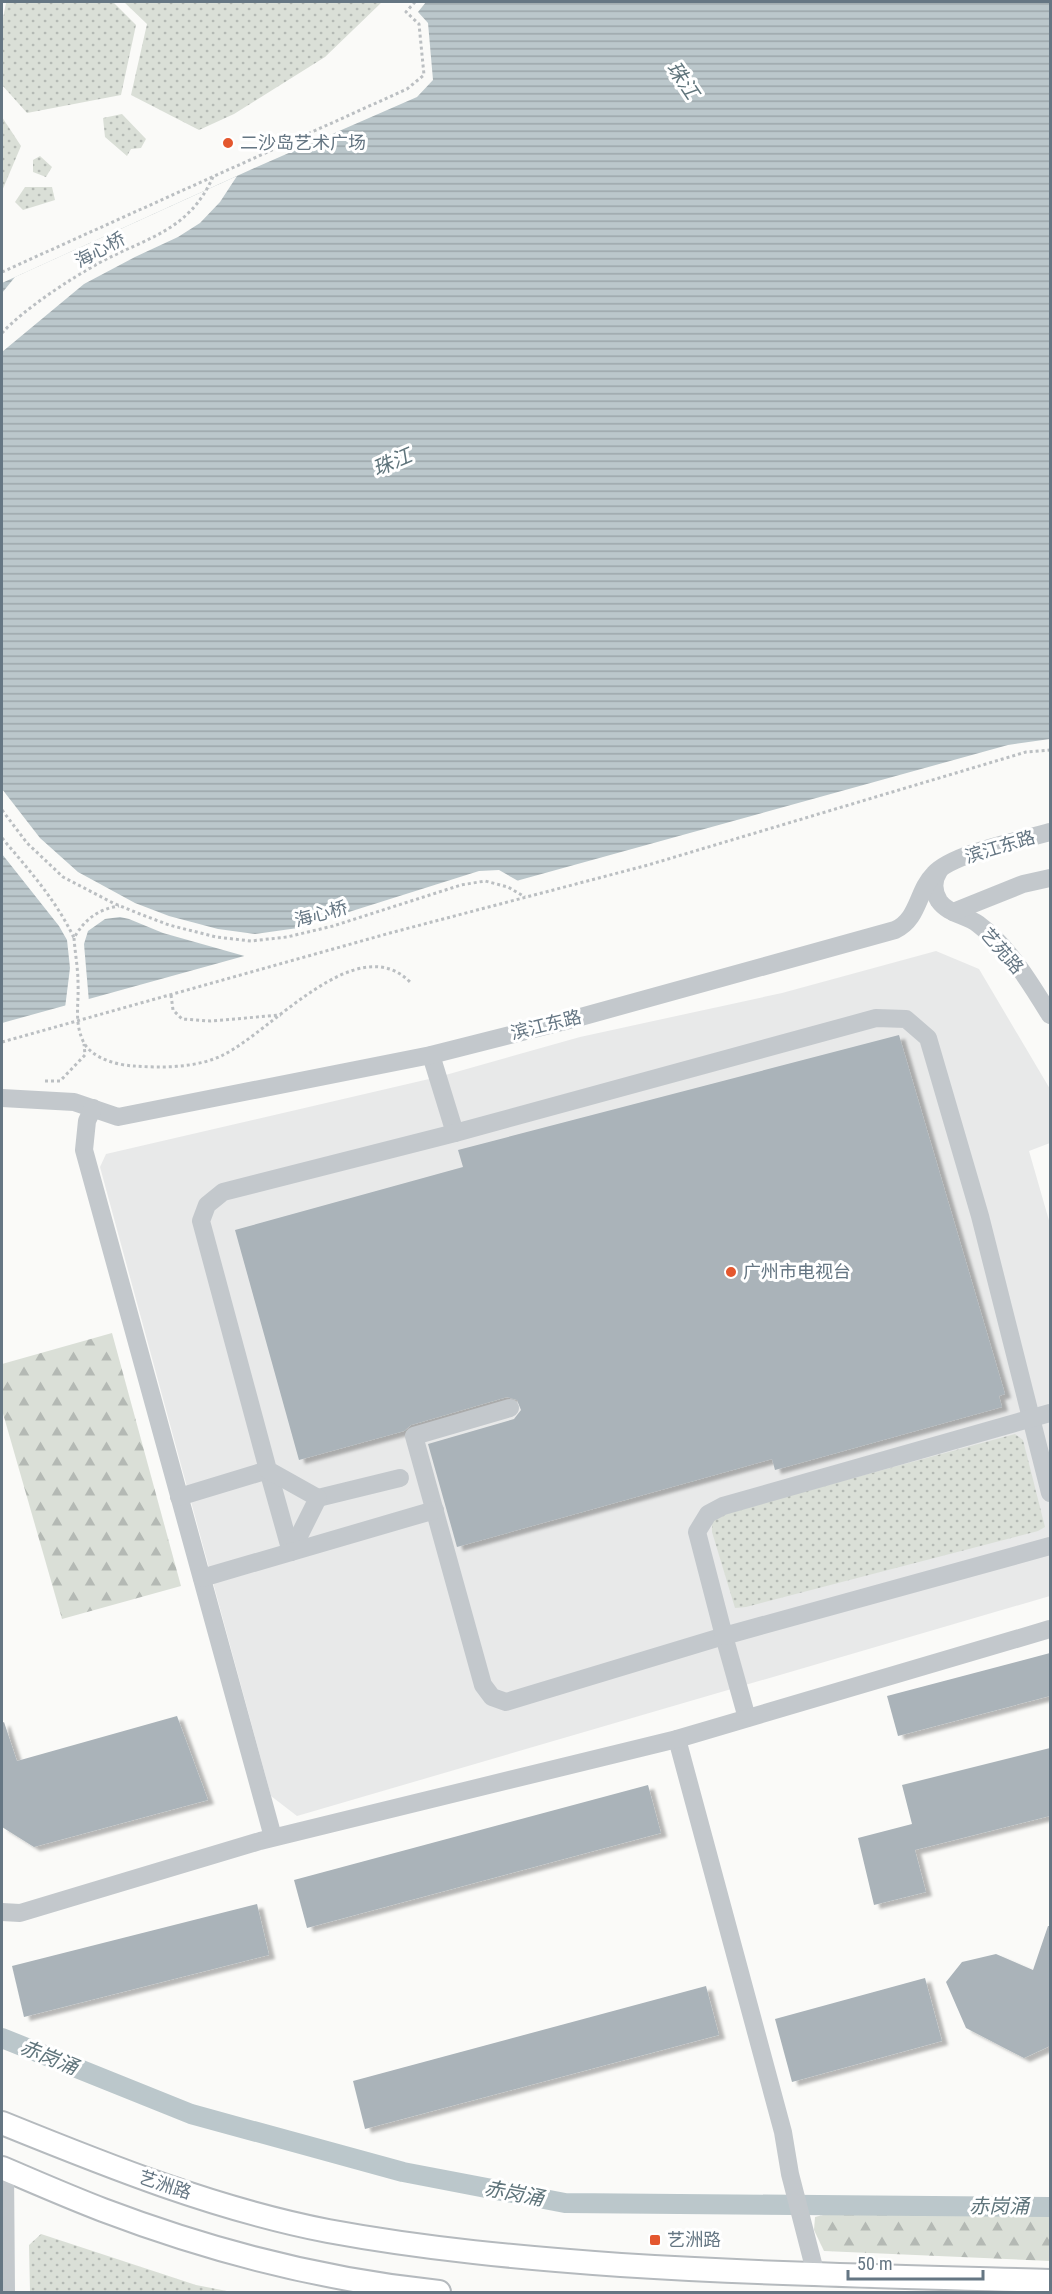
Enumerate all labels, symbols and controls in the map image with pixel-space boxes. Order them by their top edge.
water label: 珠江 [662,57,705,105]
place label: 二沙岛艺术广场 [240,132,366,153]
marker: 二沙岛艺术广场 [221,136,235,150]
street label: 海心桥 [71,228,129,272]
water label: 珠江 [369,442,417,481]
street label: 滨江东路 [962,826,1037,867]
street label: 海心桥 [292,896,350,931]
street label: 艺苑路 [977,923,1028,978]
street label: 滨江东路 [508,1006,583,1043]
place label: 广州市电视台 [743,1261,851,1282]
marker: 广州市电视台 [724,1265,738,1279]
water label: 赤岗涌 [17,2035,83,2080]
street label: 艺洲路 [136,2166,194,2203]
water label: 赤岗涌 [482,2175,548,2211]
water label: 赤岗涌 [969,2194,1031,2218]
place label: 艺洲路 [667,2229,721,2250]
marker: 艺洲路 [648,2233,662,2247]
scale bar [848,2243,983,2281]
text: 50 m [857,2253,892,2274]

